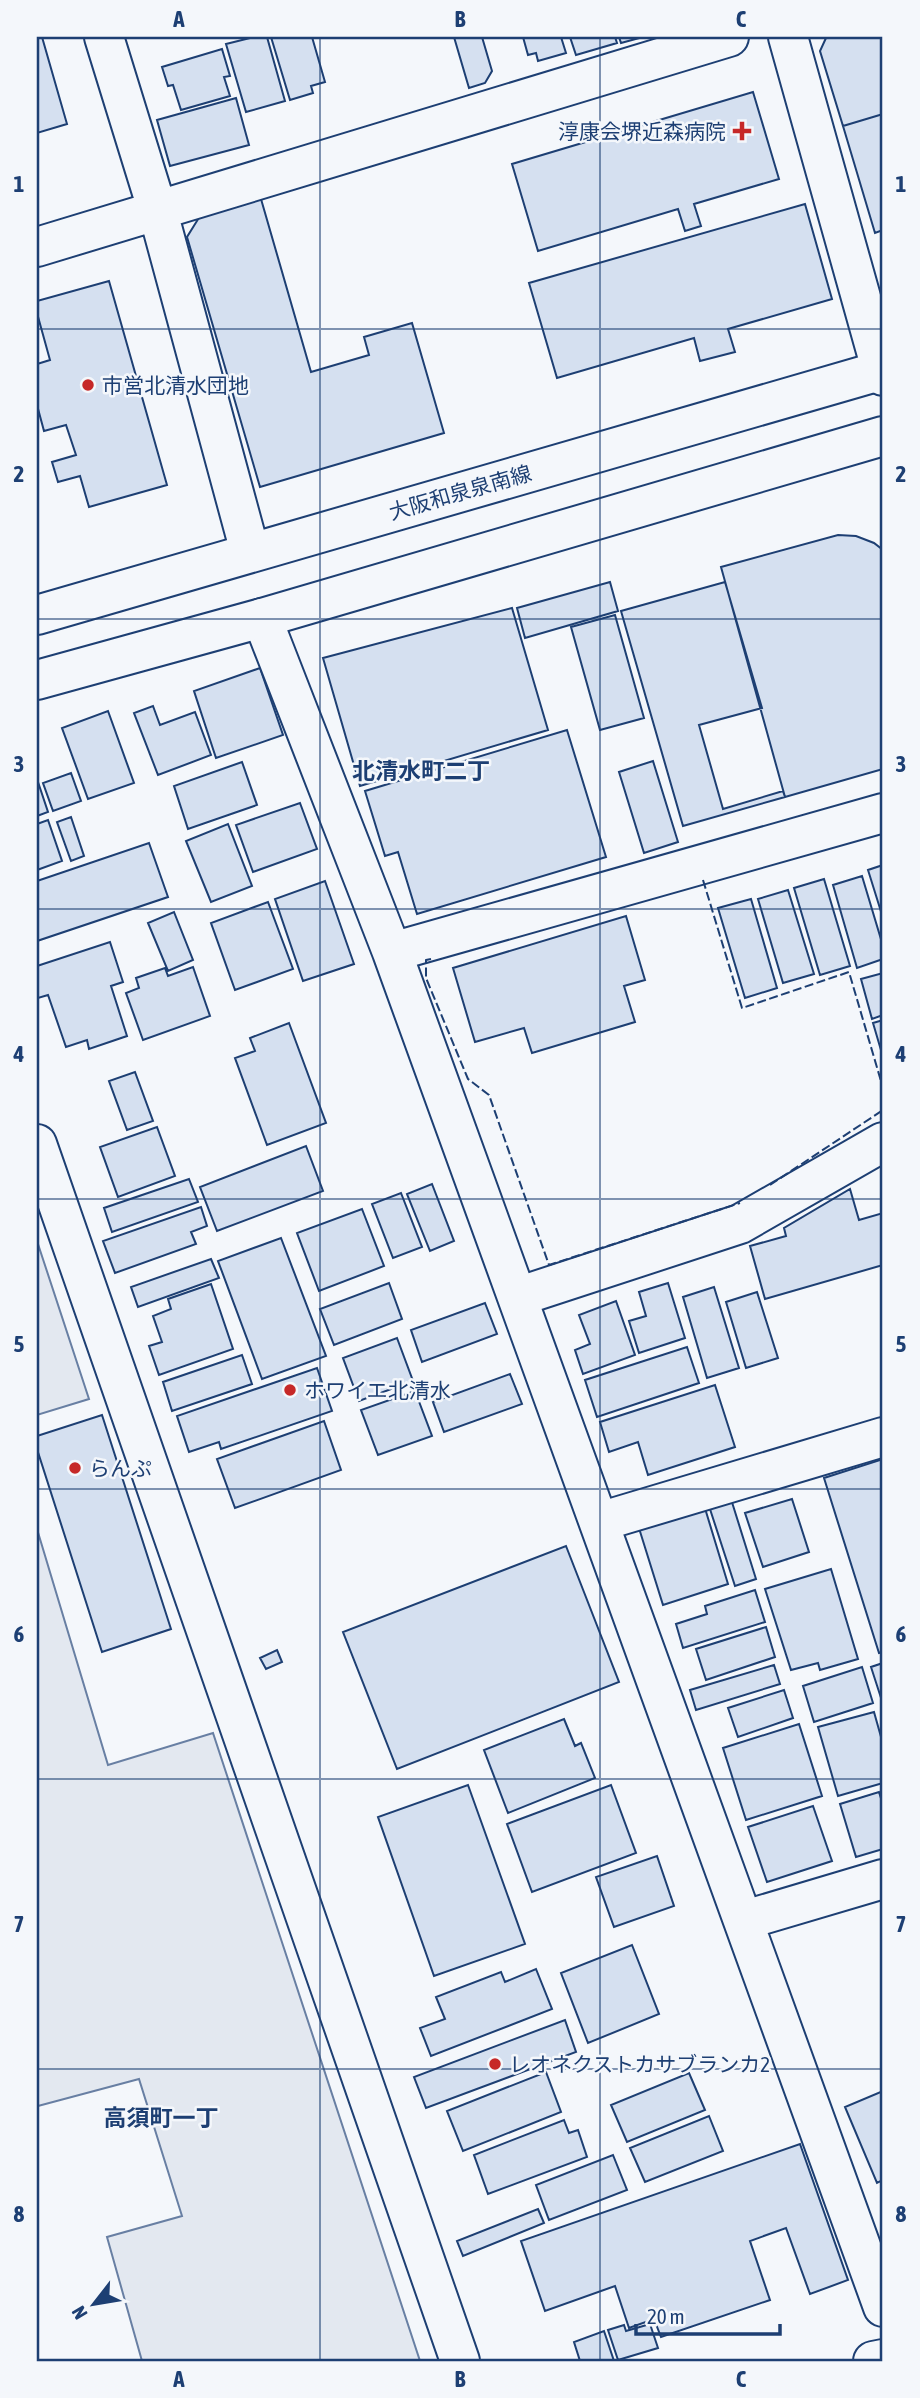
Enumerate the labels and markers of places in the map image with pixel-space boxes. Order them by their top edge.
place label: 淳康会堺近森病院 [558,119,726,143]
marker: 淳康会堺近森病院 [732,121,752,141]
place label: 市営北清水団地 [102,373,249,397]
marker: 市営北清水団地 [80,377,96,393]
place label: ホワイエ北清水 [304,1378,451,1402]
marker: ホワイエ北清水 [282,1382,298,1398]
place label: らんぷ [89,1456,152,1480]
marker: らんぷ [67,1460,83,1476]
place label: レオネクストカサブランカ2 [509,2052,770,2076]
marker: レオネクストカサブランカ2 [487,2056,503,2072]

